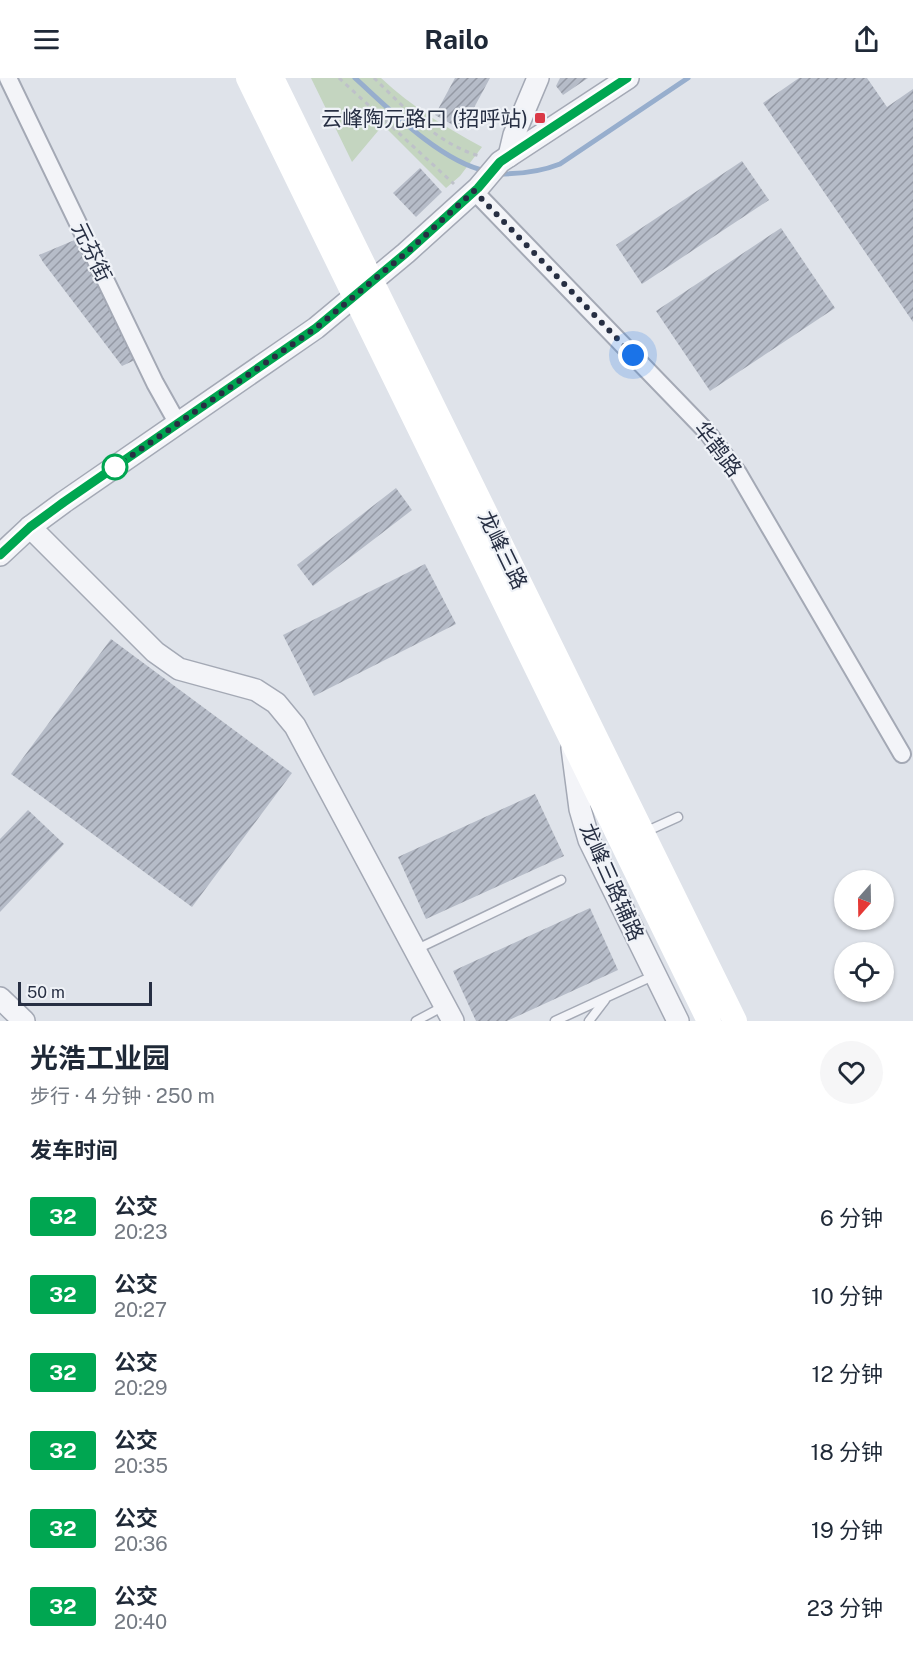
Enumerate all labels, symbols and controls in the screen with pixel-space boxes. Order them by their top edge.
icon: menu [30,23,63,56]
text: Railo [424,23,489,55]
icon: share [850,23,883,56]
place label: 云峰陶元路口 (招呼站) [321,106,528,131]
marker: 云峰陶元路口 (招呼站) [533,111,547,125]
street label: 元芬街 [67,218,117,286]
your location [618,340,648,370]
street label: 华鹊路 [689,416,747,482]
unlabelled marker [102,454,128,480]
street label: 龙峰三路 [473,507,533,593]
street label: 龙峰三路辅路 [575,819,649,945]
north arrow [834,870,894,930]
map controls [834,870,894,1002]
button: locate [834,942,894,1002]
scale bar [18,979,152,1007]
text: 50 m [27,983,65,1002]
text: 光浩工业园 [30,1041,170,1074]
button: heart [820,1041,883,1104]
text: 步行 · 4 分钟 · 250 m [30,1084,215,1108]
text: 发车时间 [30,1137,118,1163]
text: 公交 [114,1193,158,1219]
text: 32 [49,1204,77,1229]
text: 6 分钟 [820,1205,883,1231]
text: 20:23 [114,1220,168,1244]
text: 公交 [114,1271,158,1297]
text: 32 [49,1282,77,1307]
text: 10 分钟 [811,1283,883,1309]
text: 20:27 [114,1298,167,1322]
text: 公交 [114,1349,158,1375]
text: 32 [49,1360,77,1385]
text: 12 分钟 [812,1361,883,1387]
text: 20:29 [114,1376,167,1400]
text: 公交 [114,1427,158,1453]
text: 32 [49,1438,77,1463]
text: 18 分钟 [810,1439,883,1465]
text: 20:35 [114,1454,168,1478]
text: 公交 [114,1505,158,1531]
text: 32 [49,1516,77,1541]
text: 19 分钟 [811,1517,883,1543]
text: 20:36 [114,1532,168,1556]
text: 公交 [114,1583,158,1609]
text: 32 [49,1594,77,1619]
text: 23 分钟 [807,1595,883,1621]
text: 20:40 [114,1610,167,1634]

